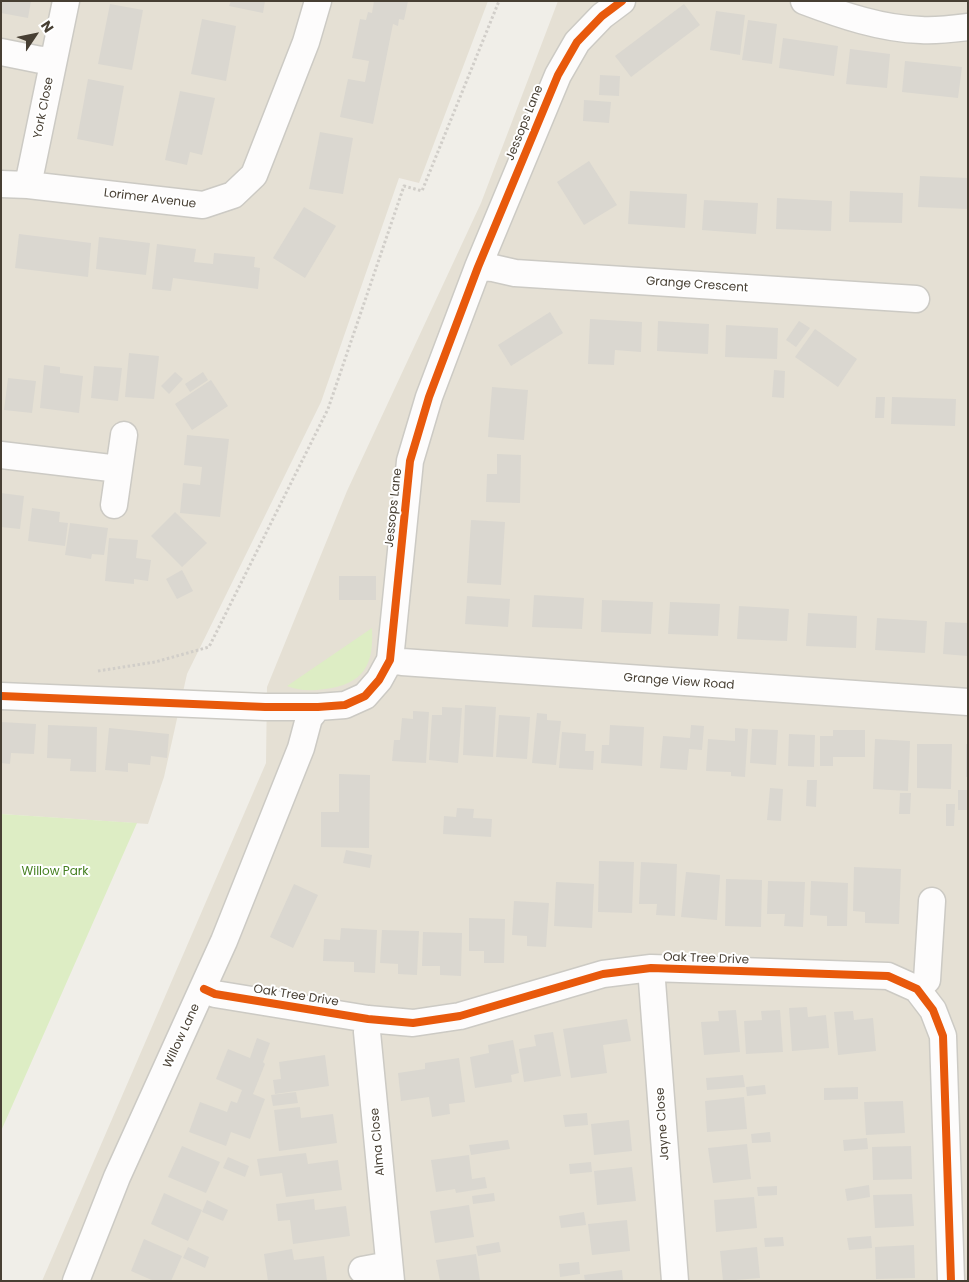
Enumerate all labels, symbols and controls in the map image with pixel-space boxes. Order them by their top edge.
north arrow [10,10,60,60]
text: N [36,17,59,37]
street label: York Close [31,76,57,140]
street label: Jessops Lane [503,83,547,163]
street label: Lorimer Avenue [103,186,197,212]
street label: Grange Crescent [645,274,749,296]
street label: Jessops Lane [383,467,405,549]
street label: Grange View Road [623,671,735,693]
park label: Willow Park [21,865,89,879]
street label: Oak Tree Drive [663,950,749,968]
street label: Oak Tree Drive [252,982,340,1010]
street label: Willow Lane [161,1001,203,1071]
street label: Jayne Close [653,1087,673,1161]
street label: Alma Close [368,1107,388,1177]

